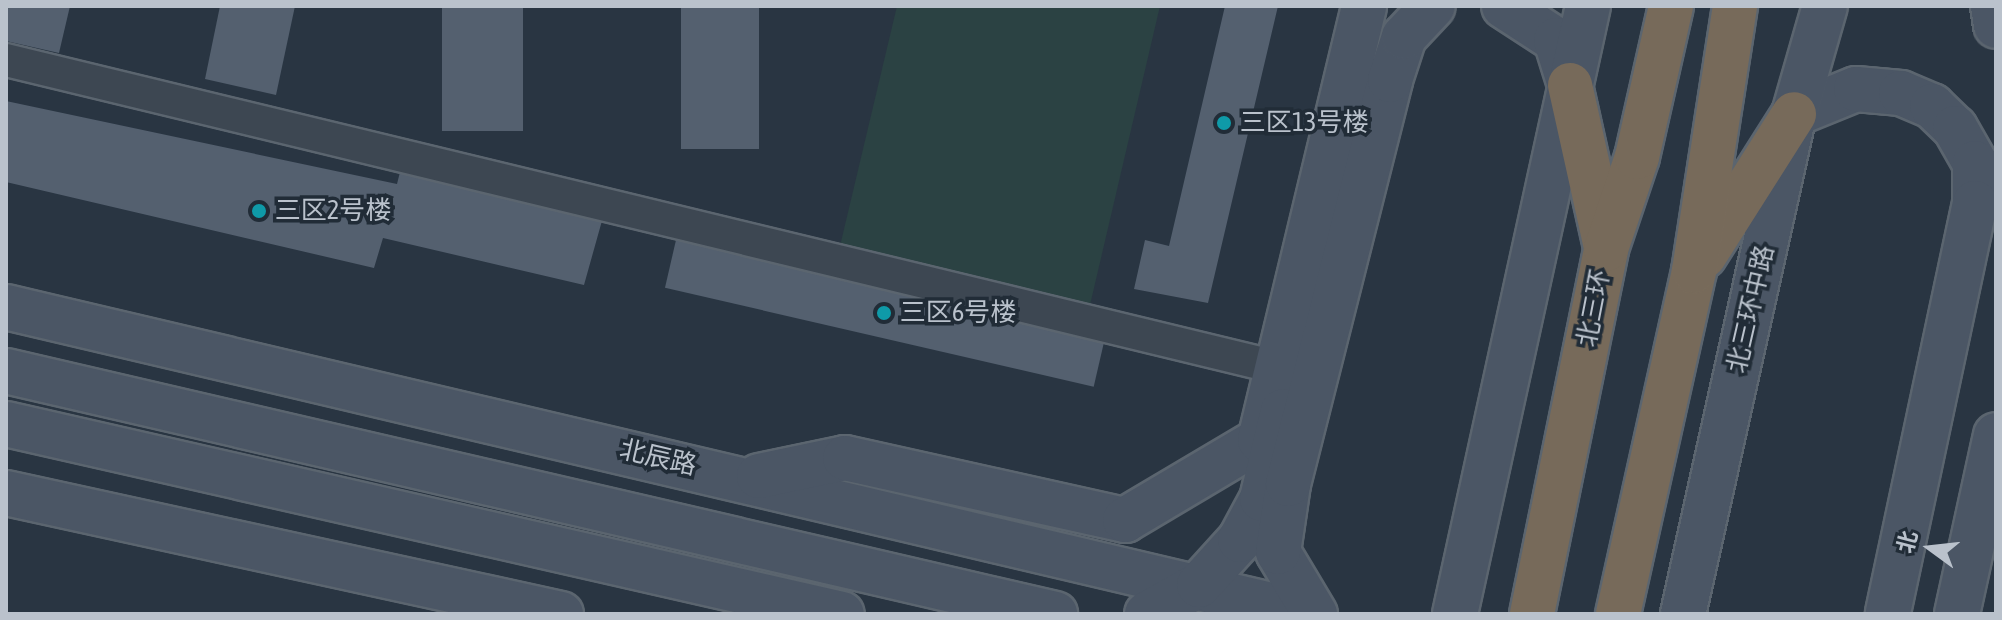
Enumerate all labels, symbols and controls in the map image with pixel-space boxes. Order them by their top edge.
place label: 三区13号楼 [1240,107,1368,139]
marker: 三区13号楼 [1215,114,1233,132]
place label: 三区2号楼 [275,195,391,227]
marker: 三区2号楼 [250,202,268,220]
street label: 北三环中路 [1721,242,1781,376]
street label: 北三环 [1571,267,1617,349]
place label: 三区6号楼 [900,297,1016,329]
marker: 三区6号楼 [875,304,893,322]
street label: 北辰路 [616,434,700,482]
north arrow [1890,508,1970,588]
text: 北 [1891,528,1922,556]

